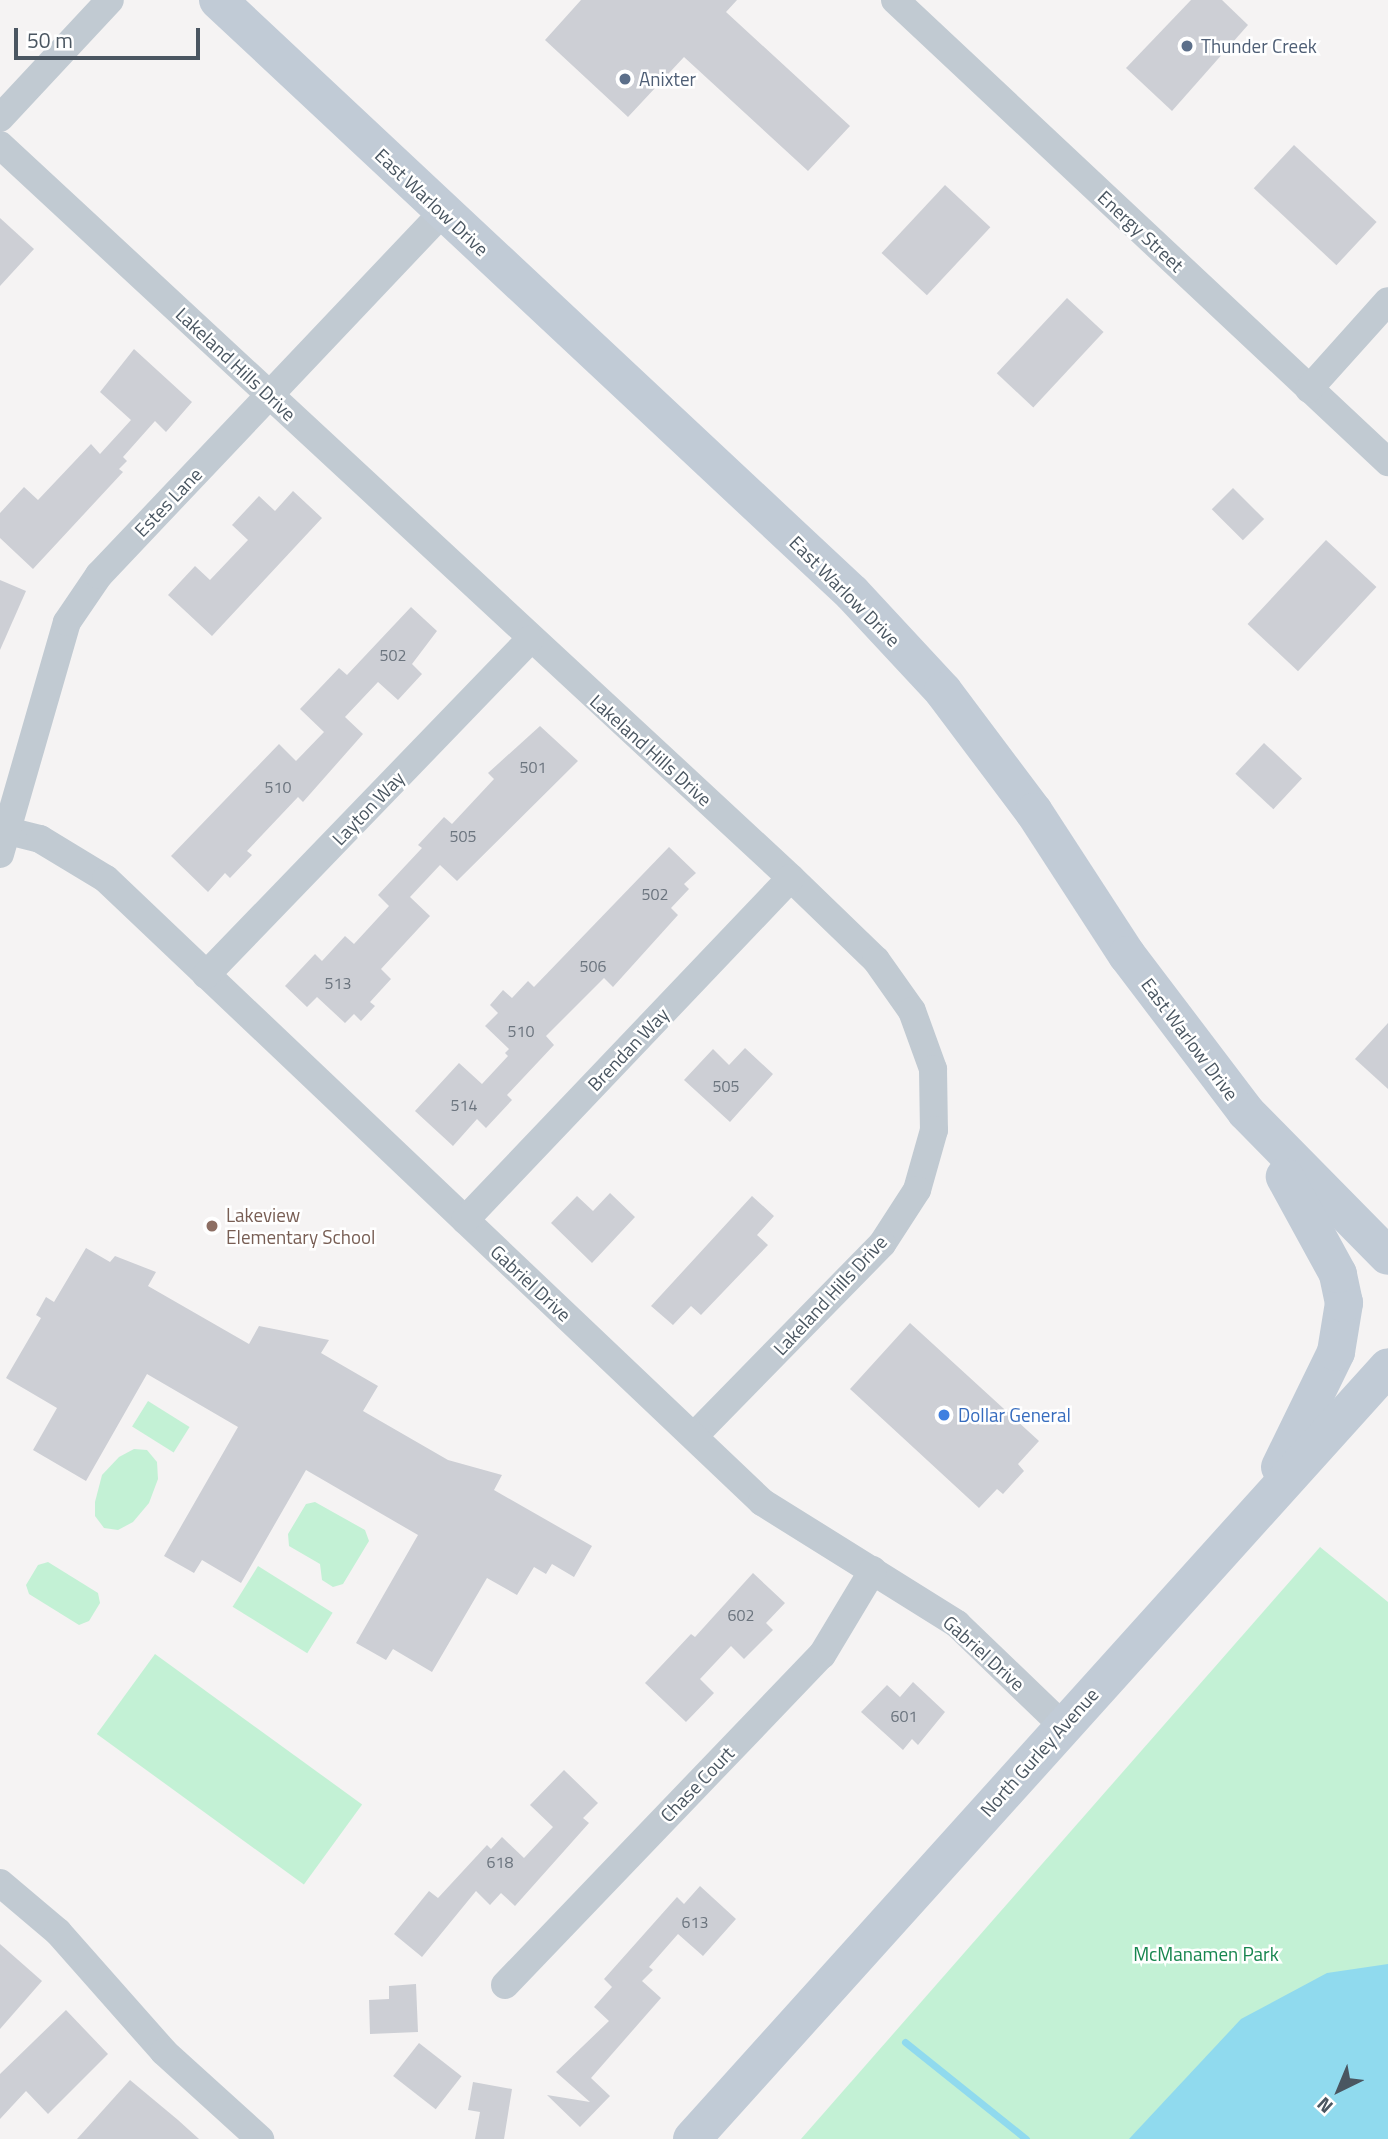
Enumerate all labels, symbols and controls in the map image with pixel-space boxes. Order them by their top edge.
scale bar [18,14,203,58]
text: 50 m [27,24,73,56]
place label: Thunder Creek [1201,35,1317,57]
marker: Thunder Creek [1179,38,1195,54]
place label: Anixter [639,68,696,90]
marker: Anixter [617,71,633,87]
street label: East Warlow Drive [371,144,493,260]
street label: Energy Street [1093,186,1189,276]
street label: Lakeland Hills Drive [171,303,301,425]
street label: Estes Lane [130,463,206,541]
street label: East Warlow Drive [785,531,905,651]
house number: 502 [380,645,406,665]
street label: Lakeland Hills Drive [586,689,716,811]
house number: 501 [520,757,546,777]
street label: Layton Way [327,766,409,850]
house number: 510 [265,777,291,797]
house number: 505 [450,826,476,846]
house number: 502 [642,884,668,904]
house number: 506 [580,956,606,976]
house number: 513 [325,973,351,993]
street label: East Warlow Drive [1137,973,1243,1105]
street label: Brendan Way [583,1003,673,1095]
house number: 510 [508,1021,534,1041]
house number: 505 [713,1076,739,1096]
house number: 514 [451,1095,477,1115]
place label: Lakeview Elementary School [226,1204,375,1248]
marker: Lakeview Elementary School [204,1218,220,1234]
street label: Lakeland Hills Drive [769,1230,891,1360]
street label: Gabriel Drive [486,1240,576,1326]
place label: Dollar General [958,1404,1071,1426]
marker: Dollar General [936,1407,952,1423]
house number: 602 [728,1605,754,1625]
street label: Gabriel Drive [939,1611,1029,1695]
street label: North Gurley Avenue [975,1683,1103,1821]
house number: 601 [891,1706,917,1726]
street label: Chase Court [655,1741,739,1827]
house number: 618 [487,1852,513,1872]
house number: 613 [682,1912,708,1932]
park label: McManamen Park [1133,1943,1279,1965]
north arrow [1304,2055,1374,2125]
text: N [1310,2091,1339,2121]

